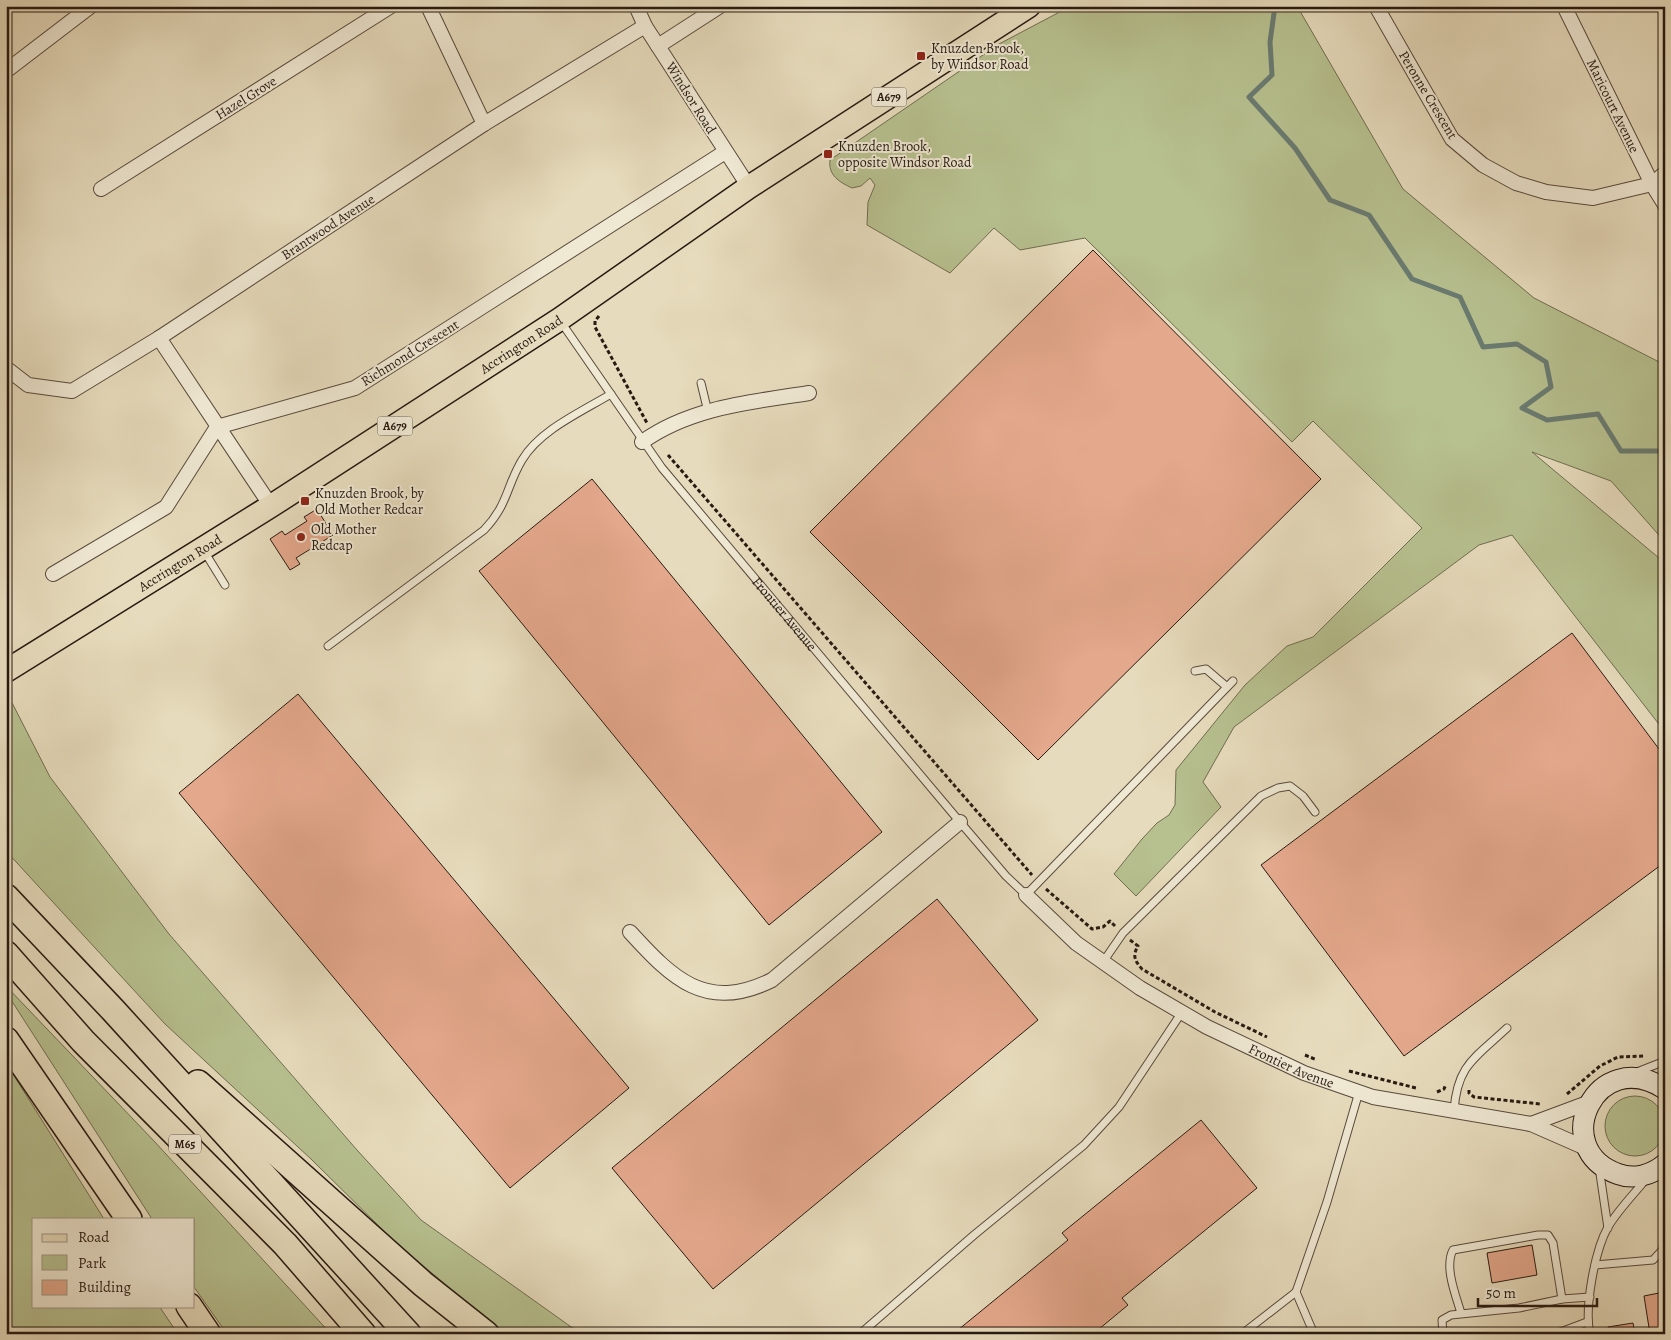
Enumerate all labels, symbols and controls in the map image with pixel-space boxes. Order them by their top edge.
place label: Knuzden Brook, by Windsor Road [931,39,1029,74]
street label: Peronne Crescent [1394,47,1462,143]
marker: Knuzden Brook, by Windsor Road [915,50,927,62]
street label: Maricourt Avenue [1582,56,1644,156]
street label: Windsor Road [661,58,721,138]
street label: Hazel Grove [212,72,280,124]
road number: A679 [872,88,906,106]
place label: Knuzden Brook, opposite Windsor Road [838,137,972,172]
marker: Knuzden Brook, opposite Windsor Road [822,148,834,160]
street label: Brantwood Avenue [278,190,378,264]
street label: Accrington Road [475,310,566,379]
street label: Richmond Crescent [357,315,463,391]
road number: A679 [378,416,412,436]
place label: Knuzden Brook, by Old Mother Redcar [315,484,425,519]
marker: Knuzden Brook, by Old Mother Redcar [299,495,311,507]
place label: Old Mother Redcap [311,520,377,555]
street label: Accrington Road [134,529,226,596]
marker: Old Mother Redcap [295,531,307,543]
street label: Frontier Avenue [748,573,821,655]
street label: Frontier Avenue [1246,1039,1337,1092]
road number: M65 [169,1134,201,1154]
legend [32,1218,195,1308]
text: Road [78,1227,110,1247]
text: Park [78,1253,107,1273]
scale bar [1478,1275,1597,1307]
text: Building [78,1277,131,1297]
text: 50 m [1486,1283,1516,1303]

